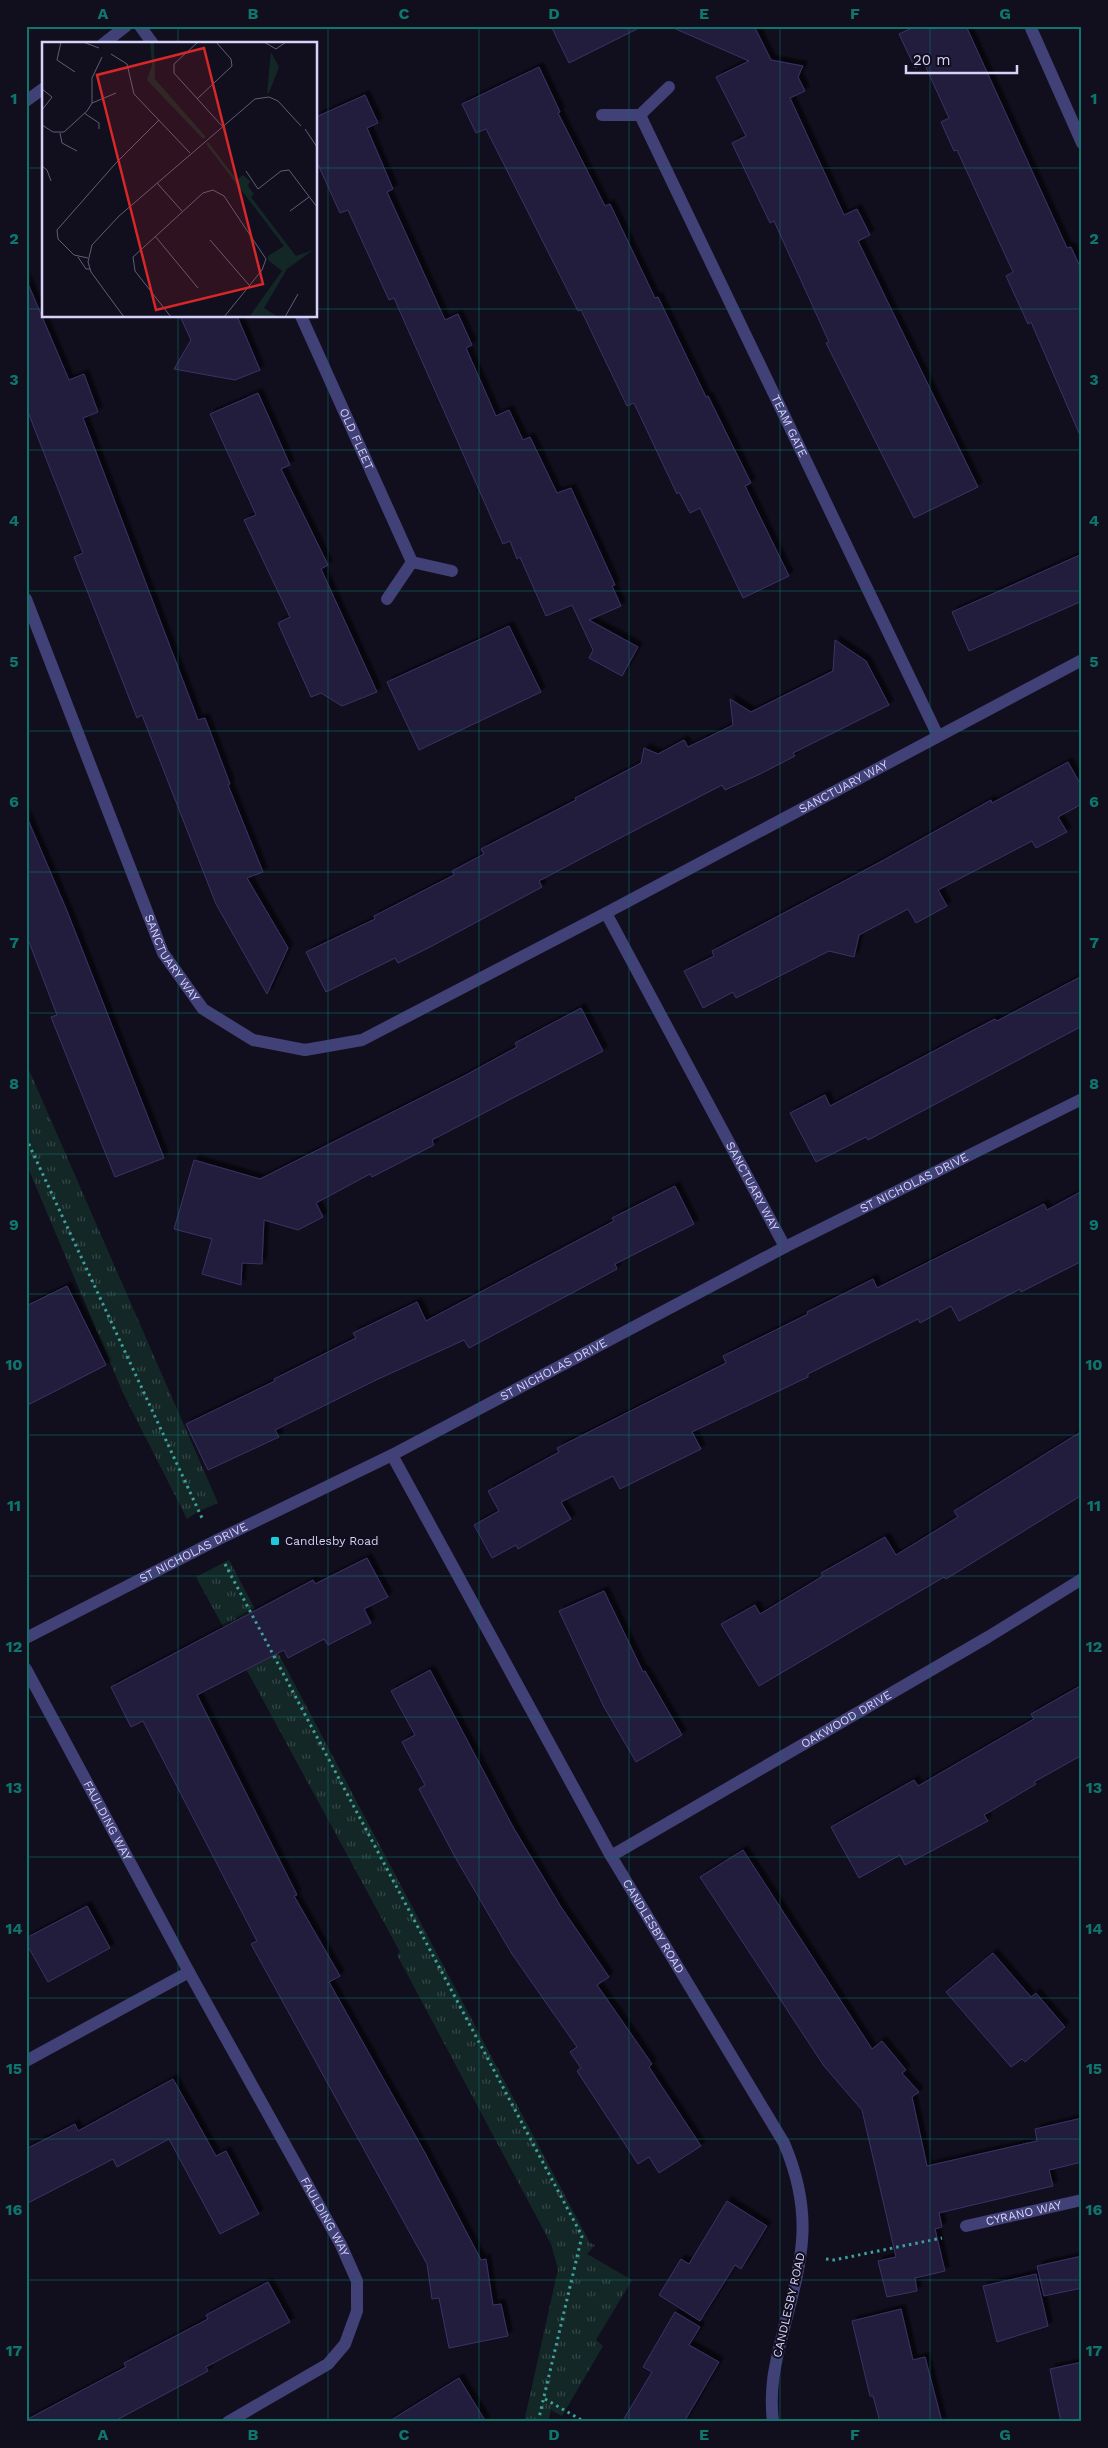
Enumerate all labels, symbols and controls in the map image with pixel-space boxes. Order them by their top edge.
text: A [98,4,109,23]
text: B [248,4,259,23]
text: C [399,4,410,23]
text: D [548,4,560,23]
text: E [699,4,709,23]
text: F [850,4,860,23]
text: G [999,4,1011,23]
inset map [42,42,318,318]
scale bar [906,42,1017,74]
text: 20 m [913,51,951,69]
text: 1 [11,89,17,108]
text: 1 [1091,89,1097,108]
text: 2 [9,229,19,248]
text: 2 [1089,229,1099,248]
text: 3 [9,370,19,389]
text: 3 [1089,370,1099,389]
street label: TEAM GATE [768,393,810,460]
street label: OLD FLEET [337,406,376,472]
text: 4 [9,511,19,530]
text: 4 [1089,511,1099,530]
text: 5 [9,652,19,671]
text: 5 [1089,652,1099,671]
street label: SANCTUARY WAY [796,757,891,816]
text: 6 [9,792,19,811]
text: 6 [1089,792,1099,811]
street label: SANCTUARY WAY [142,912,202,1004]
text: 7 [9,933,19,952]
text: 7 [1089,933,1099,952]
text: 8 [9,1074,19,1093]
text: 8 [1089,1074,1099,1093]
street label: SANCTUARY WAY [723,1139,782,1233]
street label: ST NICHOLAS DRIVE [858,1150,971,1216]
text: 9 [9,1215,19,1234]
text: 9 [1089,1215,1099,1234]
street label: ST NICHOLAS DRIVE [498,1335,610,1404]
text: 10 [5,1355,23,1374]
text: 10 [1085,1355,1103,1374]
text: 11 [7,1496,21,1515]
text: 11 [1087,1496,1101,1515]
street label: ST NICHOLAS DRIVE [137,1519,250,1586]
place label: Candlesby Road [285,1534,379,1548]
marker: Candlesby Road [269,1535,281,1547]
text: 12 [6,1637,22,1656]
text: 12 [1086,1637,1102,1656]
street label: OAKWOOD DRIVE [798,1687,894,1751]
text: 13 [6,1778,22,1797]
street label: FAULDING WAY [80,1778,135,1863]
text: 13 [1086,1778,1102,1797]
street label: CANDLESBY ROAD [620,1877,687,1976]
text: 14 [5,1919,23,1938]
text: 14 [1085,1919,1103,1938]
text: 15 [6,2059,22,2078]
text: 15 [1086,2059,1102,2078]
street label: FAULDING WAY [298,2175,352,2259]
street label: CYRANO WAY [984,2198,1063,2228]
text: 16 [6,2200,23,2219]
text: 16 [1086,2200,1103,2219]
street label: CANDLESBY ROAD [770,2251,808,2359]
text: 17 [6,2341,23,2360]
text: 17 [1086,2341,1103,2360]
text: A [98,2425,109,2444]
text: B [248,2425,259,2444]
text: C [399,2425,410,2444]
text: D [548,2425,560,2444]
text: E [699,2425,709,2444]
text: F [850,2425,860,2444]
text: G [999,2425,1011,2444]

